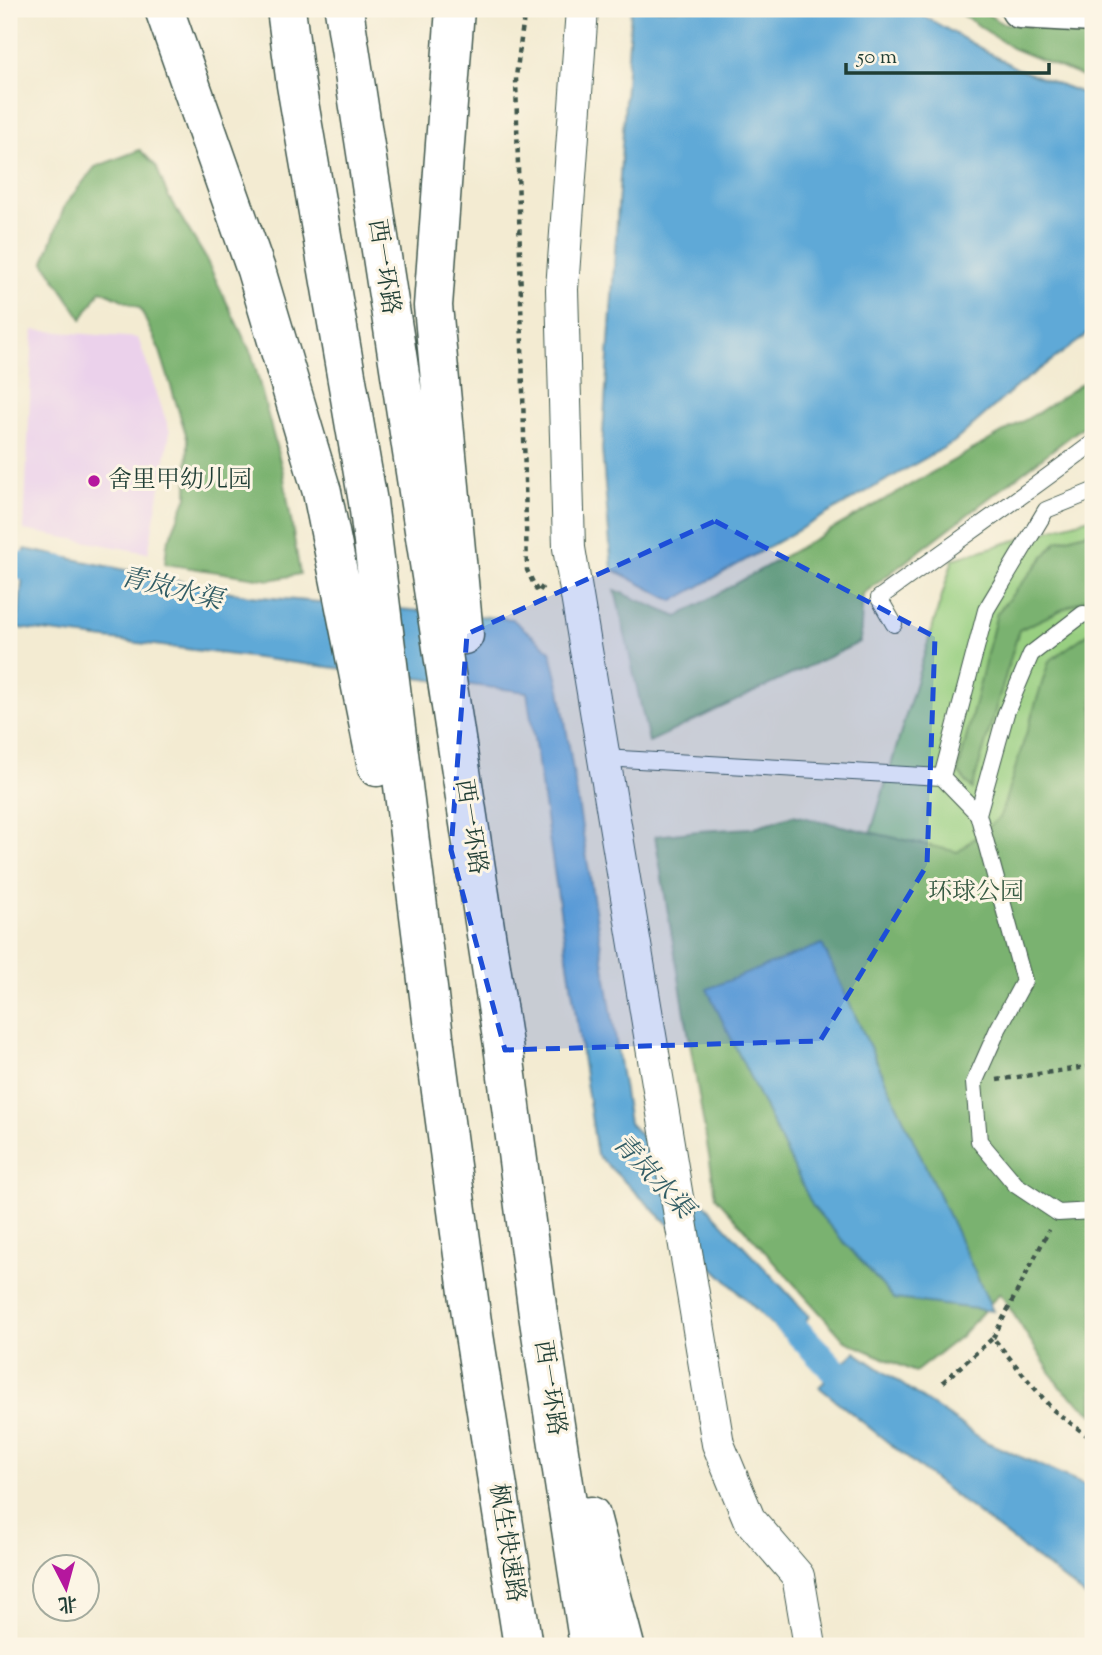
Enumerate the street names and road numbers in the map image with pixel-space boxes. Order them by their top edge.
street label: 西一环路 [359,217,407,317]
street label: 西一环路 [446,777,494,877]
street label: 西一环路 [525,1338,573,1438]
street label: 枫生快速路 [480,1481,532,1605]

